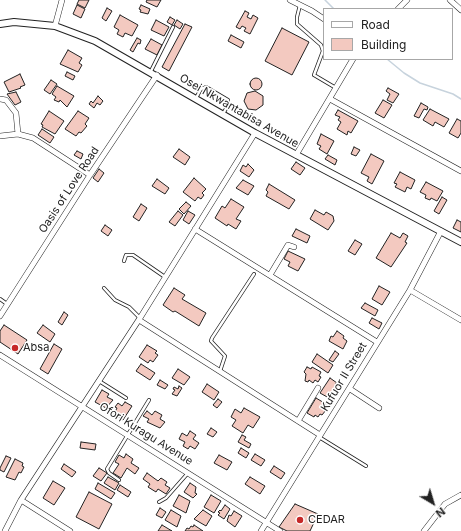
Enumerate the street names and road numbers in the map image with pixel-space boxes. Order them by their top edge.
street label: Osei Nkwantabisa Avenue [177,71,301,151]
street label: Oasis of Love Road [36,144,102,236]
street label: Kufuor II Street [318,340,370,414]
street label: Ofori Kuragu Avenue [97,400,195,468]

